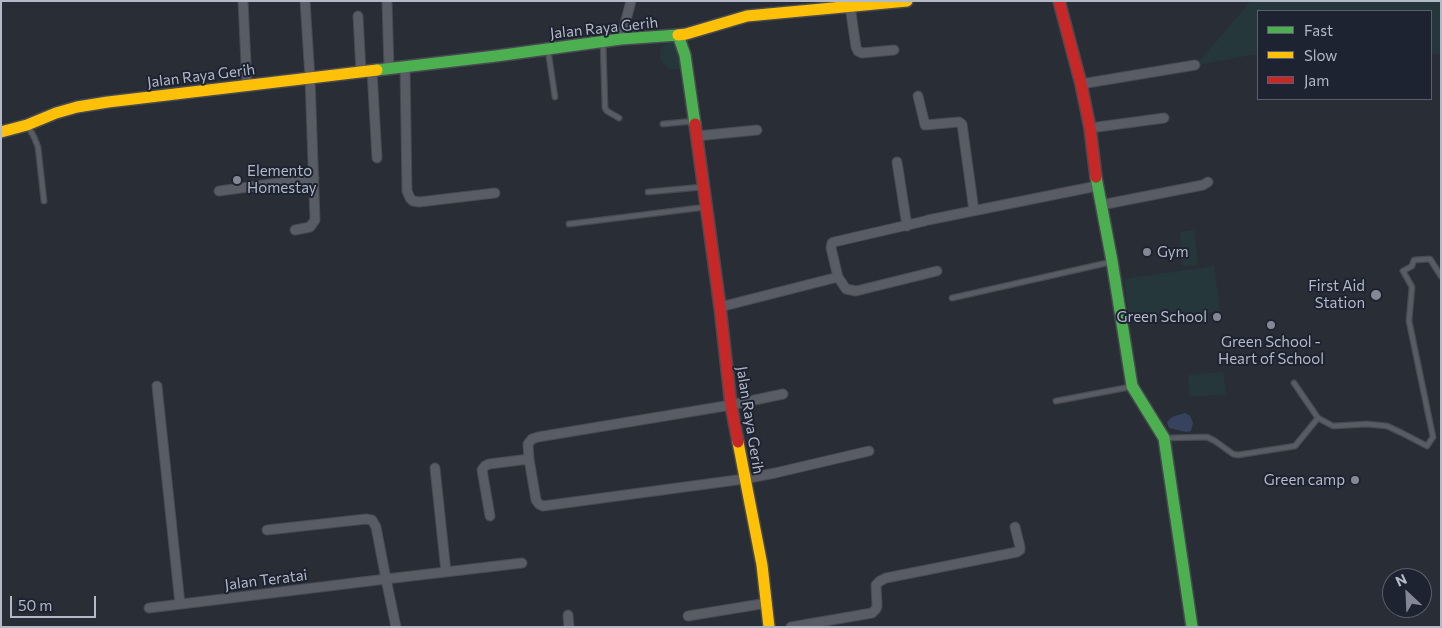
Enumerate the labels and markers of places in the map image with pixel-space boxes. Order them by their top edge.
place label: Elemento Homestay [247,162,317,197]
marker: Elemento Homestay [231,174,243,186]
place label: Gym [1157,243,1189,261]
marker: Gym [1141,246,1153,258]
place label: First Aid Station [1308,277,1365,312]
marker: First Aid Station [1369,288,1383,302]
place label: Green School [1116,308,1207,326]
marker: Green School [1211,311,1223,323]
marker: Green School - Heart of School [1265,319,1277,331]
place label: Green School - Heart of School [1218,333,1324,368]
place label: Green camp [1264,471,1345,489]
marker: Green camp [1349,474,1361,486]

